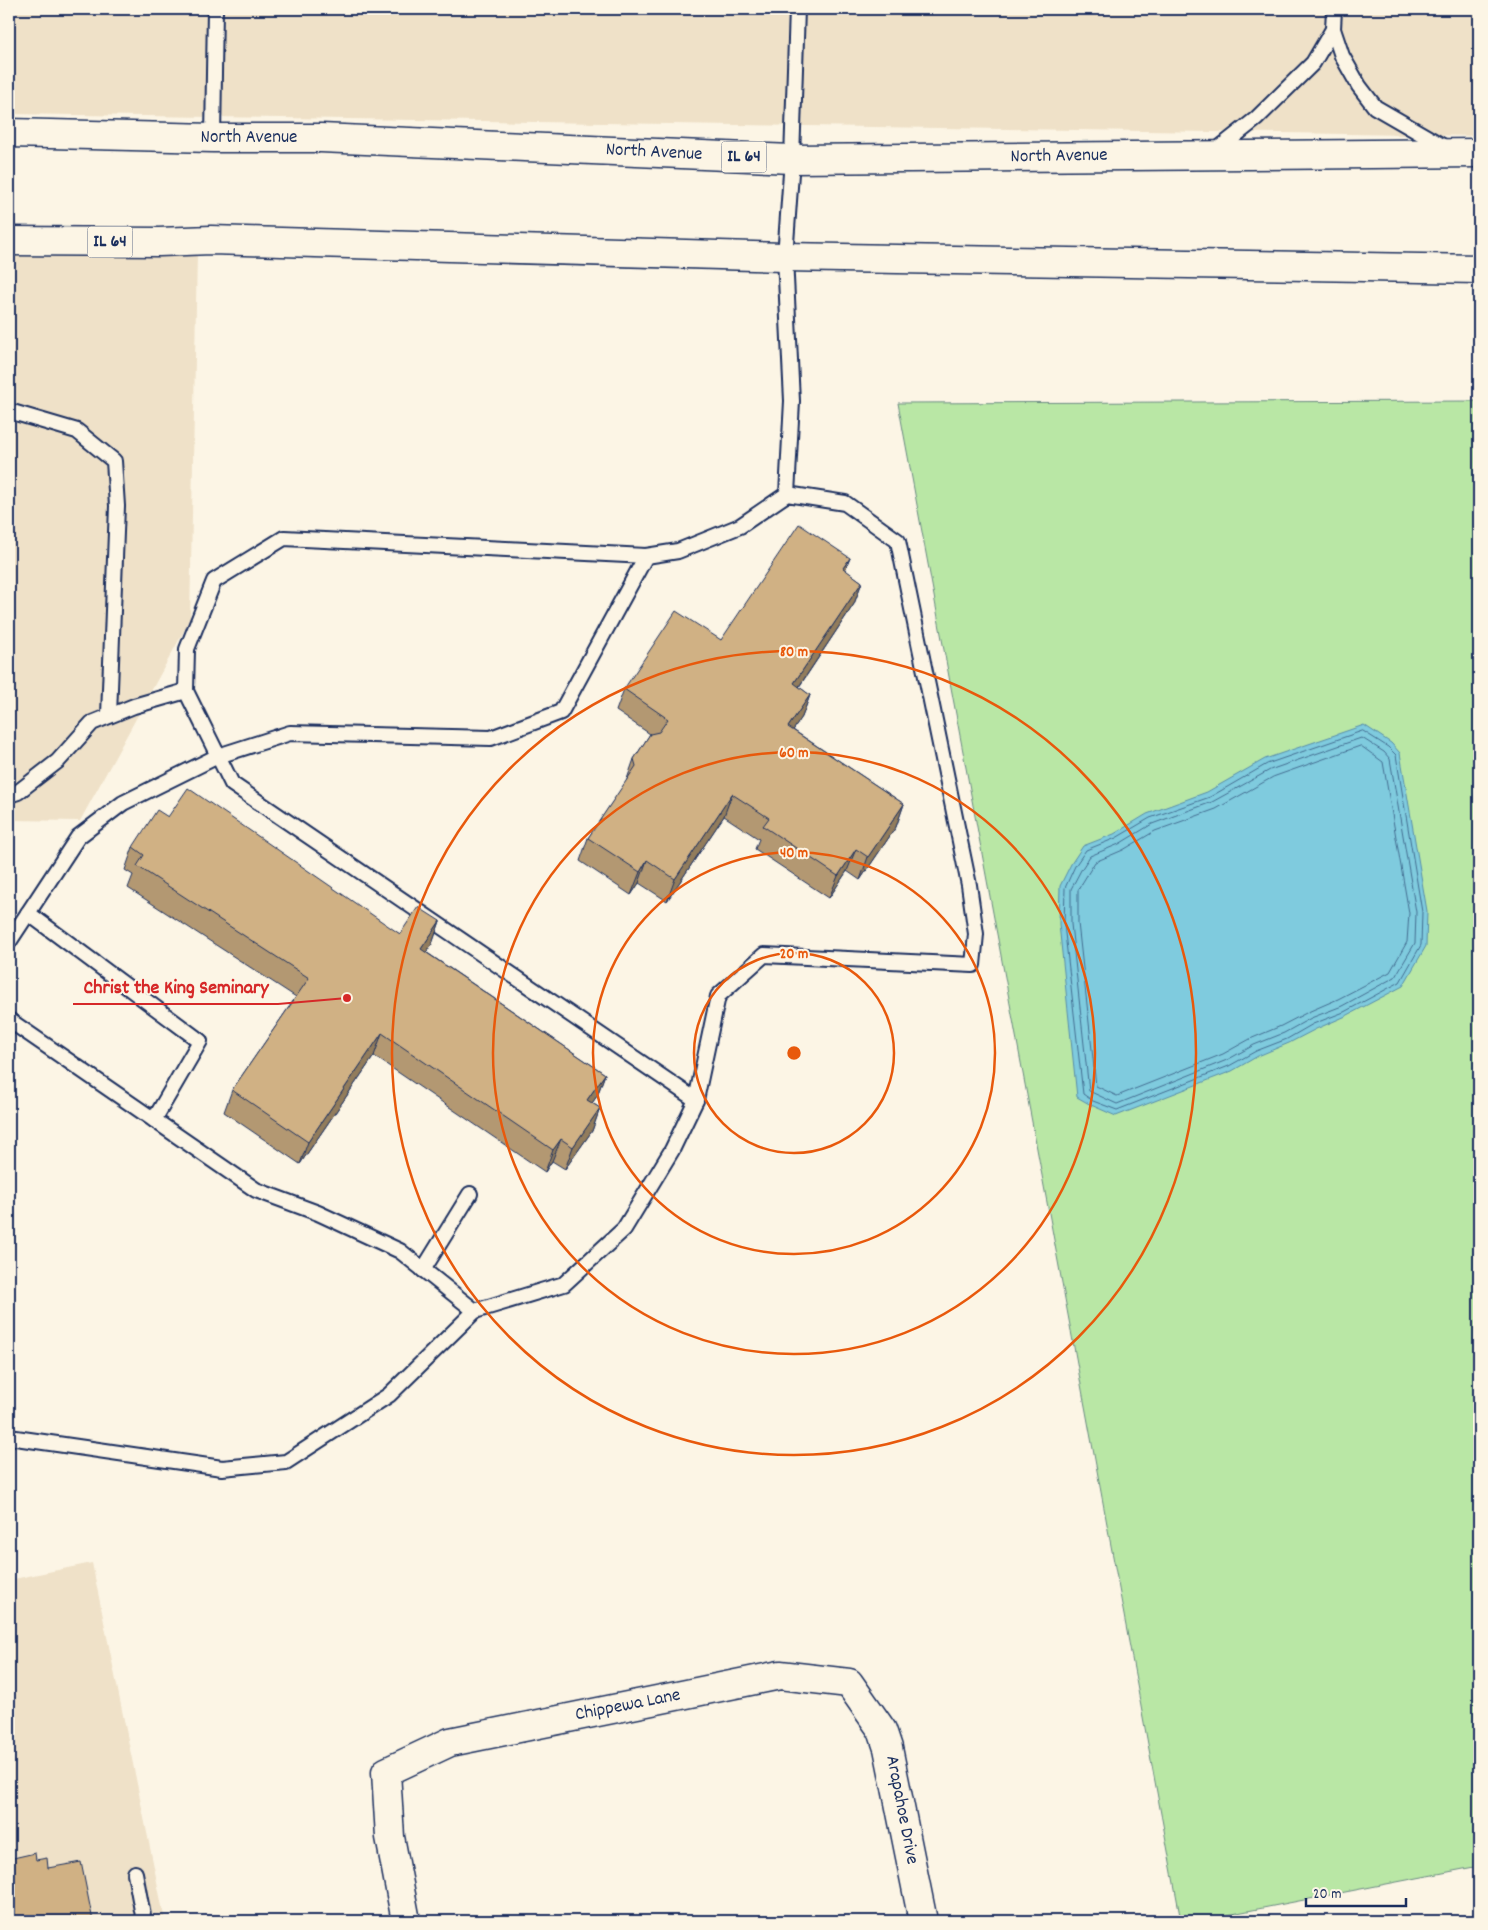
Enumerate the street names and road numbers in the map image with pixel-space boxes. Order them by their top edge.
street label: North Avenue [201,125,297,152]
street label: North Avenue [605,137,703,169]
road number: IL 64 [722,142,766,172]
street label: North Avenue [1010,143,1108,171]
road number: IL 64 [88,226,132,258]
street label: Chippewa Lane [573,1683,683,1729]
street label: Arapahoe Drive [877,1753,925,1867]

